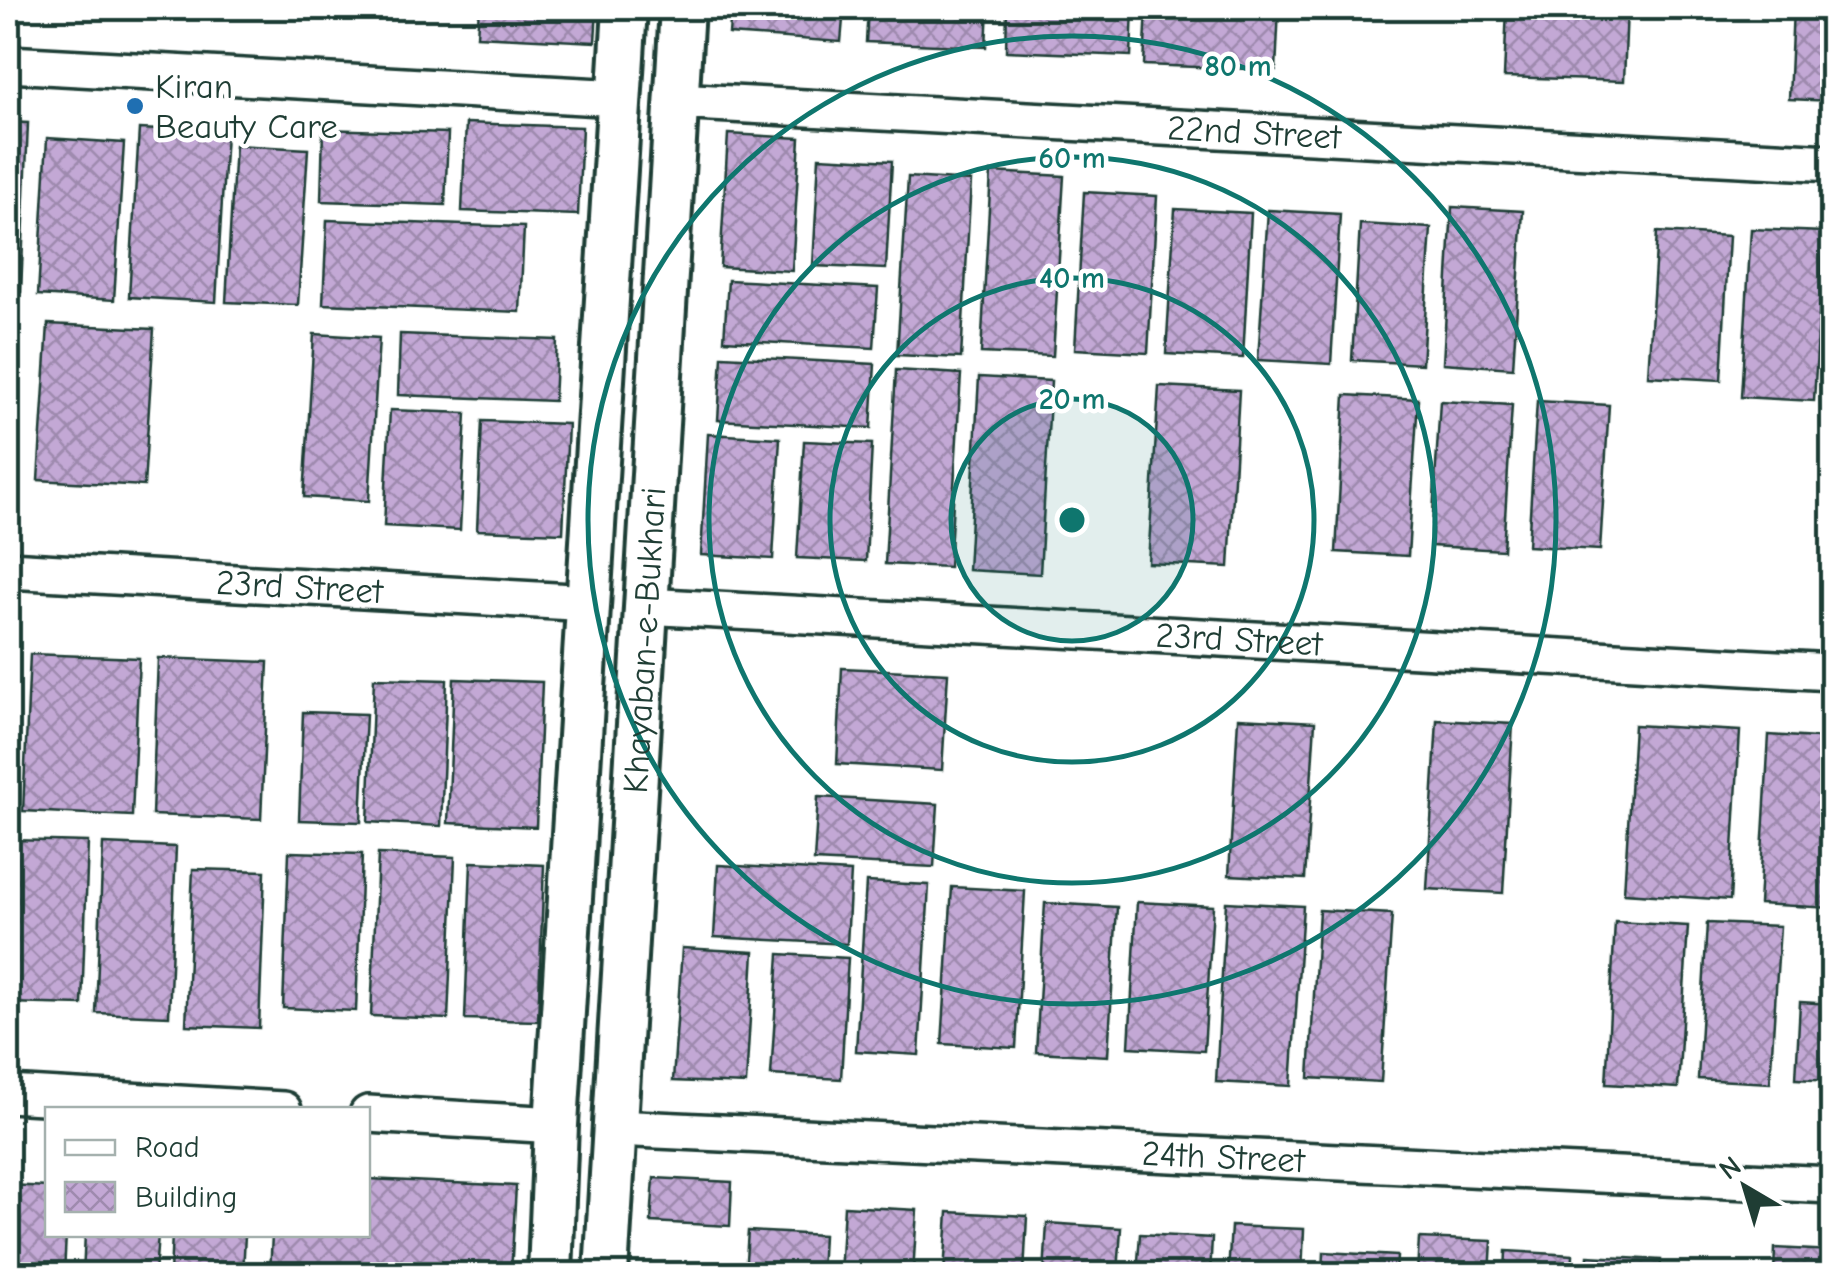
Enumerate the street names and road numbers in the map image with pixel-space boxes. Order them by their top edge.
street label: 22nd Street [1166,107,1343,157]
street label: Khayaban-e-Bukhari [614,486,674,794]
street label: 23rd Street [215,561,385,612]
street label: 23rd Street [1155,614,1324,664]
street label: 24th Street [1141,1132,1307,1181]

